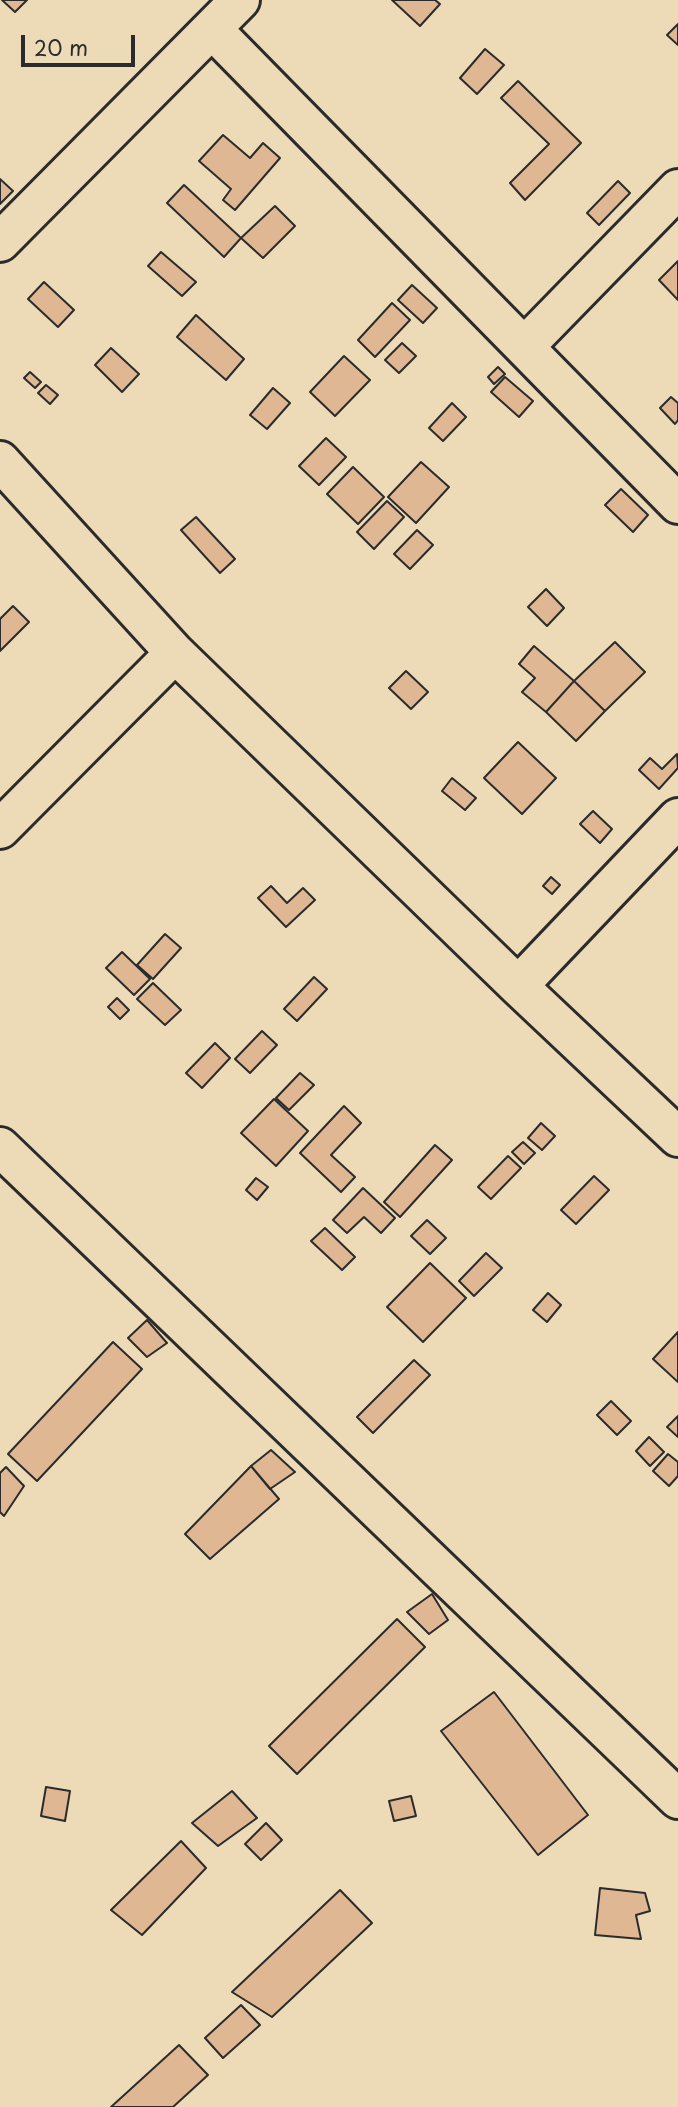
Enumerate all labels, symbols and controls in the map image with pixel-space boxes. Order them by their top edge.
scale bar [24,21,138,65]
text: 20 m [34,31,88,63]

